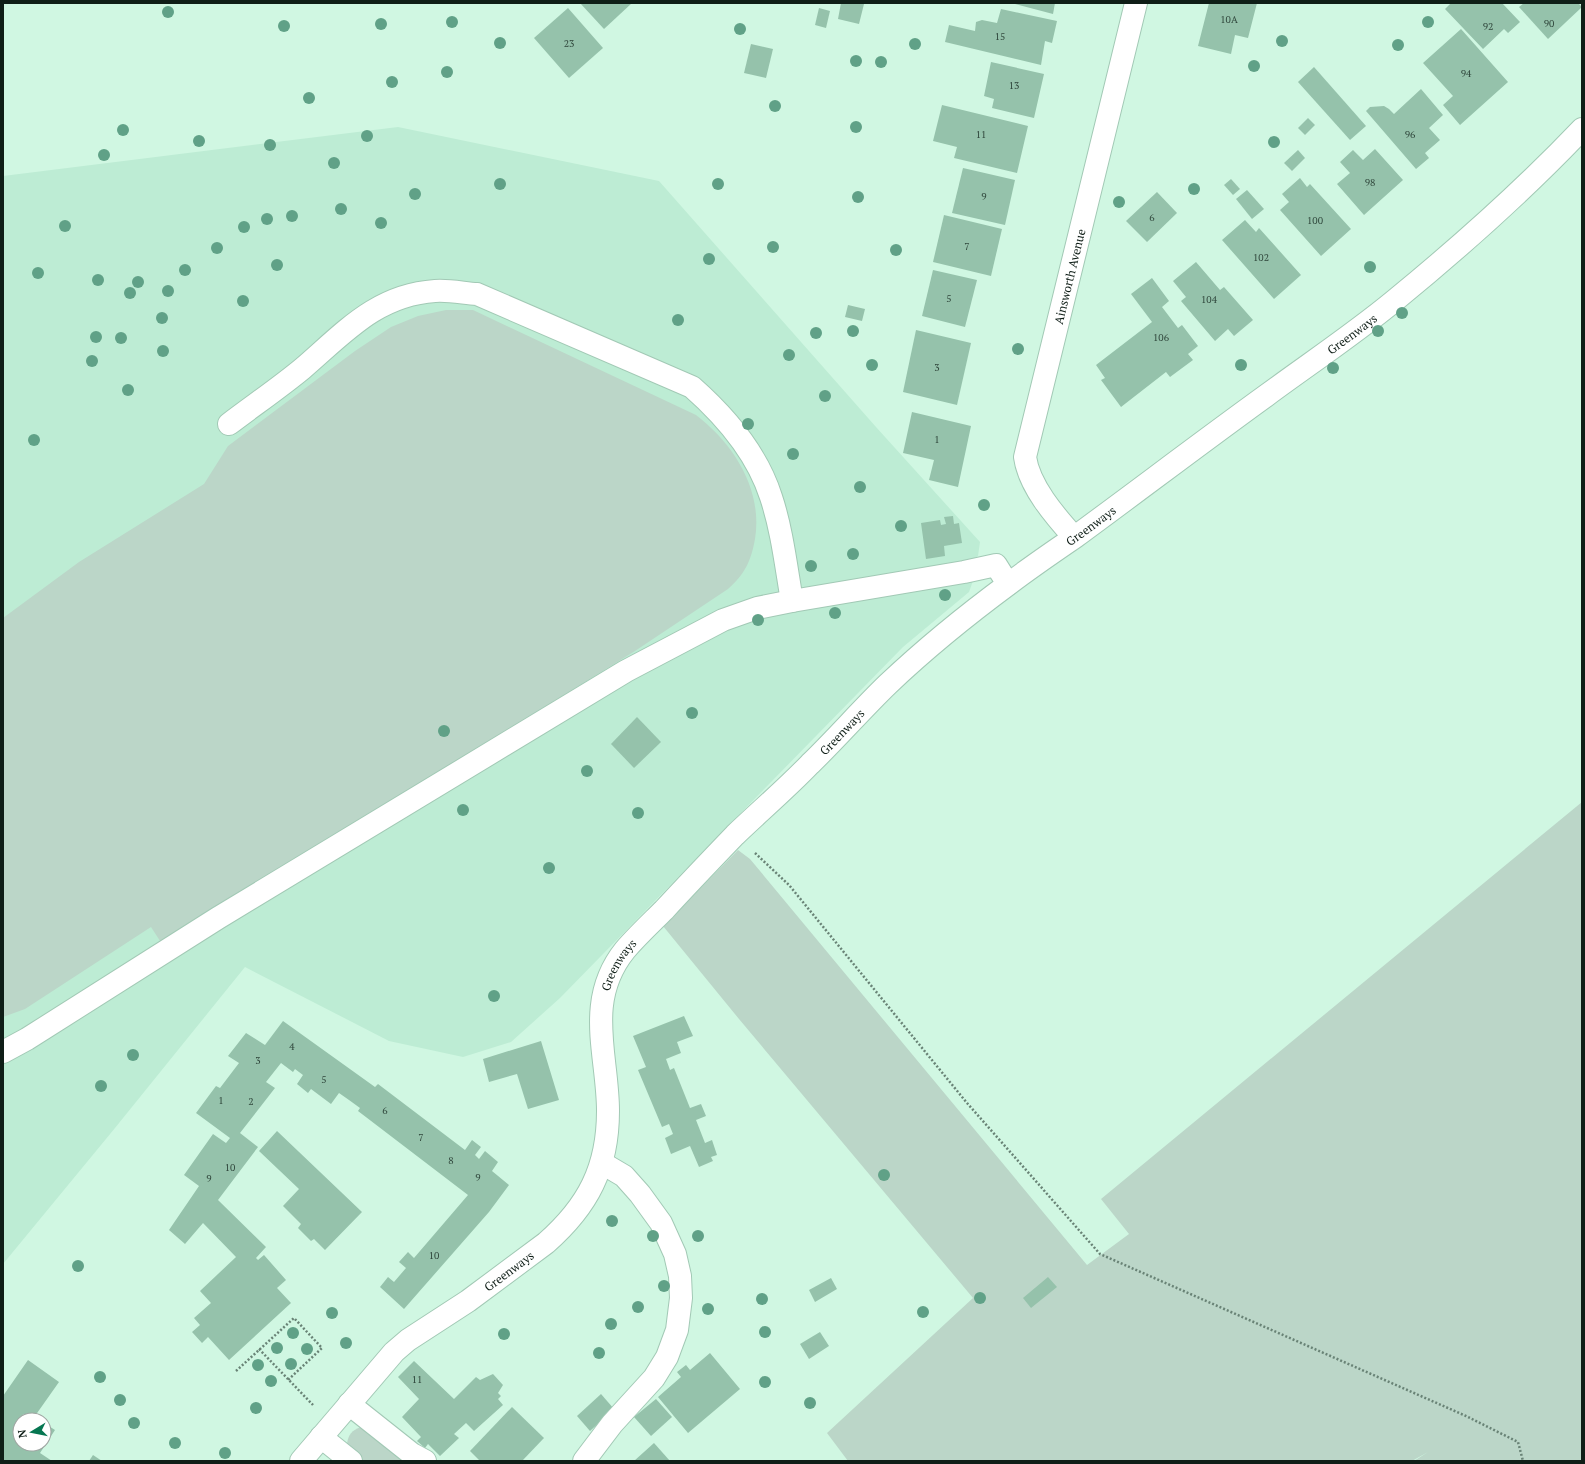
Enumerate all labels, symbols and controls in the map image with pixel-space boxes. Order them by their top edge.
house number: 10A [1220,13,1238,26]
house number: 90 [1544,17,1554,30]
house number: 92 [1483,20,1493,33]
house number: 15 [995,30,1005,43]
house number: 23 [564,37,574,50]
house number: 94 [1461,67,1472,80]
house number: 13 [1009,79,1019,92]
house number: 11 [976,128,986,141]
house number: 96 [1405,128,1416,141]
house number: 98 [1365,176,1375,189]
house number: 9 [981,190,987,203]
house number: 6 [1149,211,1155,224]
house number: 100 [1307,214,1323,227]
street label: Ainsworth Avenue [1050,227,1088,326]
house number: 7 [964,240,970,253]
house number: 102 [1253,251,1269,264]
house number: 5 [946,292,952,305]
house number: 104 [1201,293,1218,306]
street label: Greenways [1324,310,1380,357]
house number: 106 [1153,331,1170,344]
house number: 3 [934,361,940,374]
house number: 1 [934,433,940,446]
street label: Greenways [1063,502,1118,549]
street label: Greenways [816,705,867,758]
street label: Greenways [597,935,639,992]
house number: 4 [289,1040,295,1053]
house number: 3 [255,1054,261,1067]
house number: 5 [321,1073,327,1086]
house number: 1 [218,1094,224,1107]
house number: 2 [248,1095,254,1108]
house number: 6 [382,1104,388,1117]
house number: 7 [418,1131,424,1144]
house number: 8 [448,1154,454,1167]
house number: 10 [225,1161,235,1174]
house number: 9 [475,1171,481,1184]
house number: 9 [206,1172,212,1185]
street label: Greenways [481,1247,537,1294]
house number: 10 [429,1249,439,1262]
house number: 11 [412,1373,422,1386]
north arrow [12,1412,52,1452]
text: N [14,1428,30,1439]

